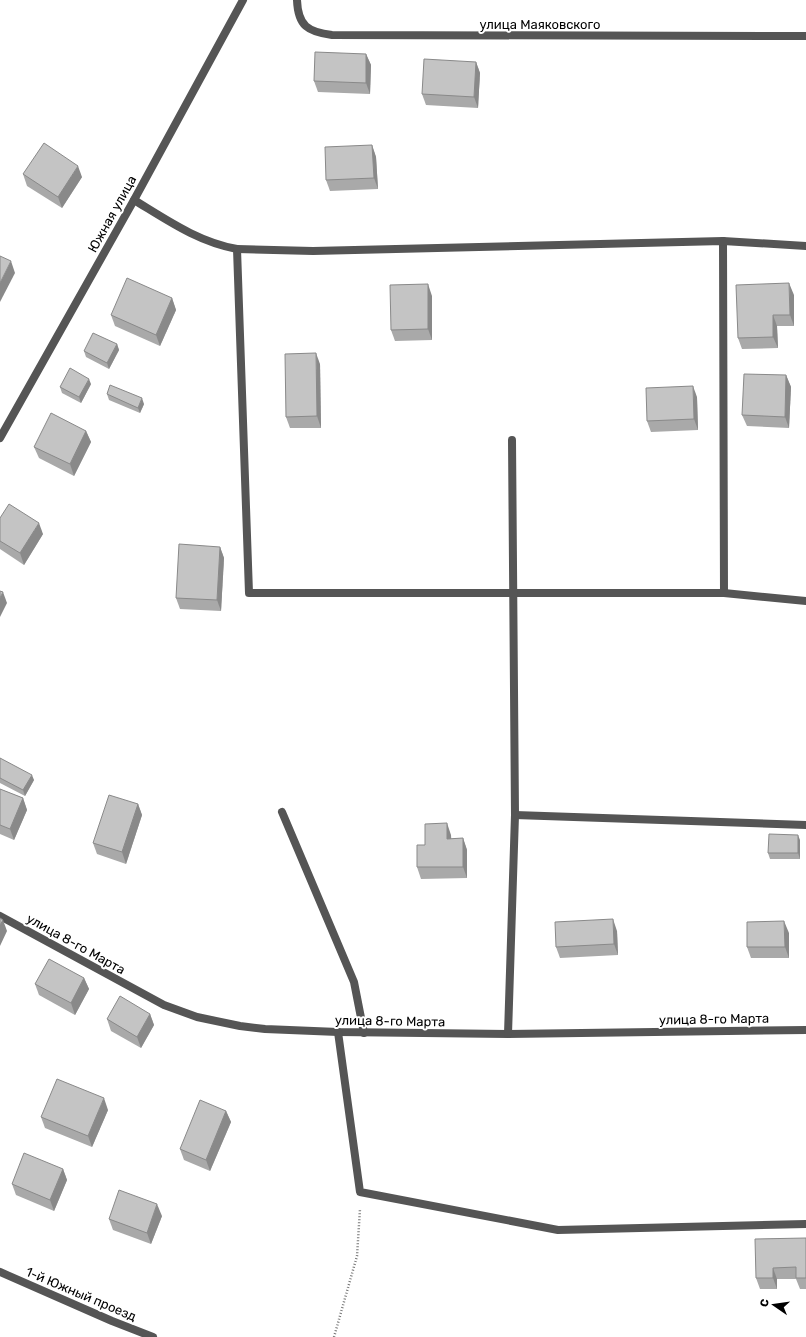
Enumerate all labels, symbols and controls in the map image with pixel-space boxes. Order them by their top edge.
street label: улица Маяковского [480,17,600,32]
street label: Южная улица [85,173,139,255]
street label: улица 8-го Марта [24,911,128,977]
street label: улица 8-го Марта [659,1011,769,1027]
street label: улица 8-го Марта [335,1013,445,1029]
street label: 1-й Южный проезд [23,1264,139,1324]
north arrow [754,1285,794,1325]
text: С [758,1297,772,1308]

